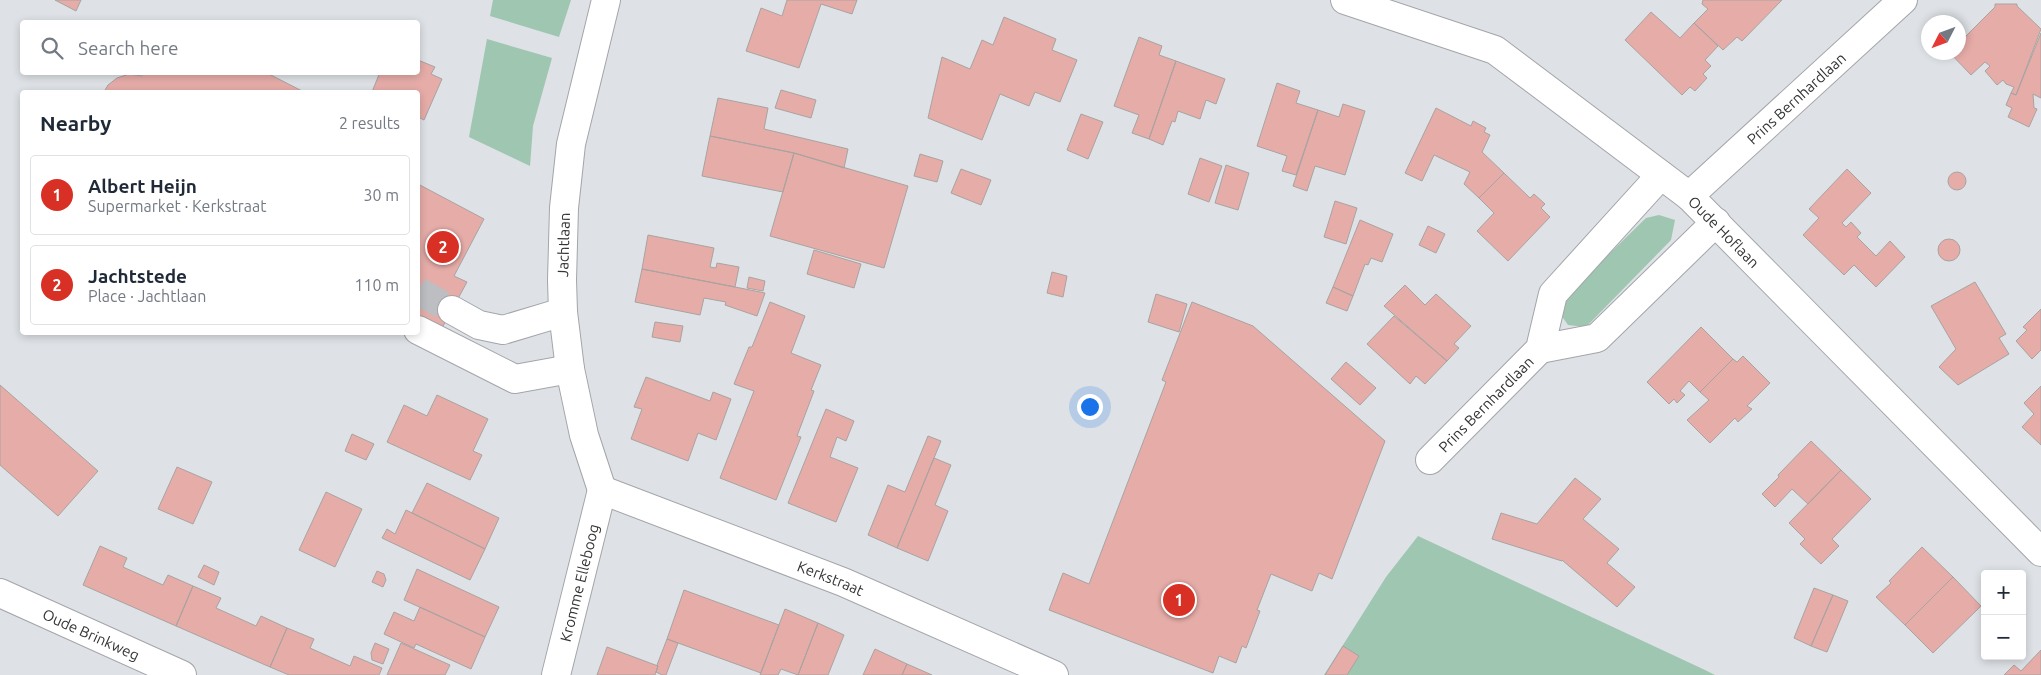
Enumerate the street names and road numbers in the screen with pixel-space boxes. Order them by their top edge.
street label: Prins Bernhardlaan [1743,49,1849,147]
street label: Oude Hoflaan [1685,192,1763,271]
street label: Jachtlaan [554,212,572,277]
street label: Prins Bernhardlaan [1435,353,1537,455]
street label: Kromme Elleboog [556,522,602,643]
street label: Kerkstraat [795,557,867,599]
street label: Oude Brinkweg [40,605,142,663]

